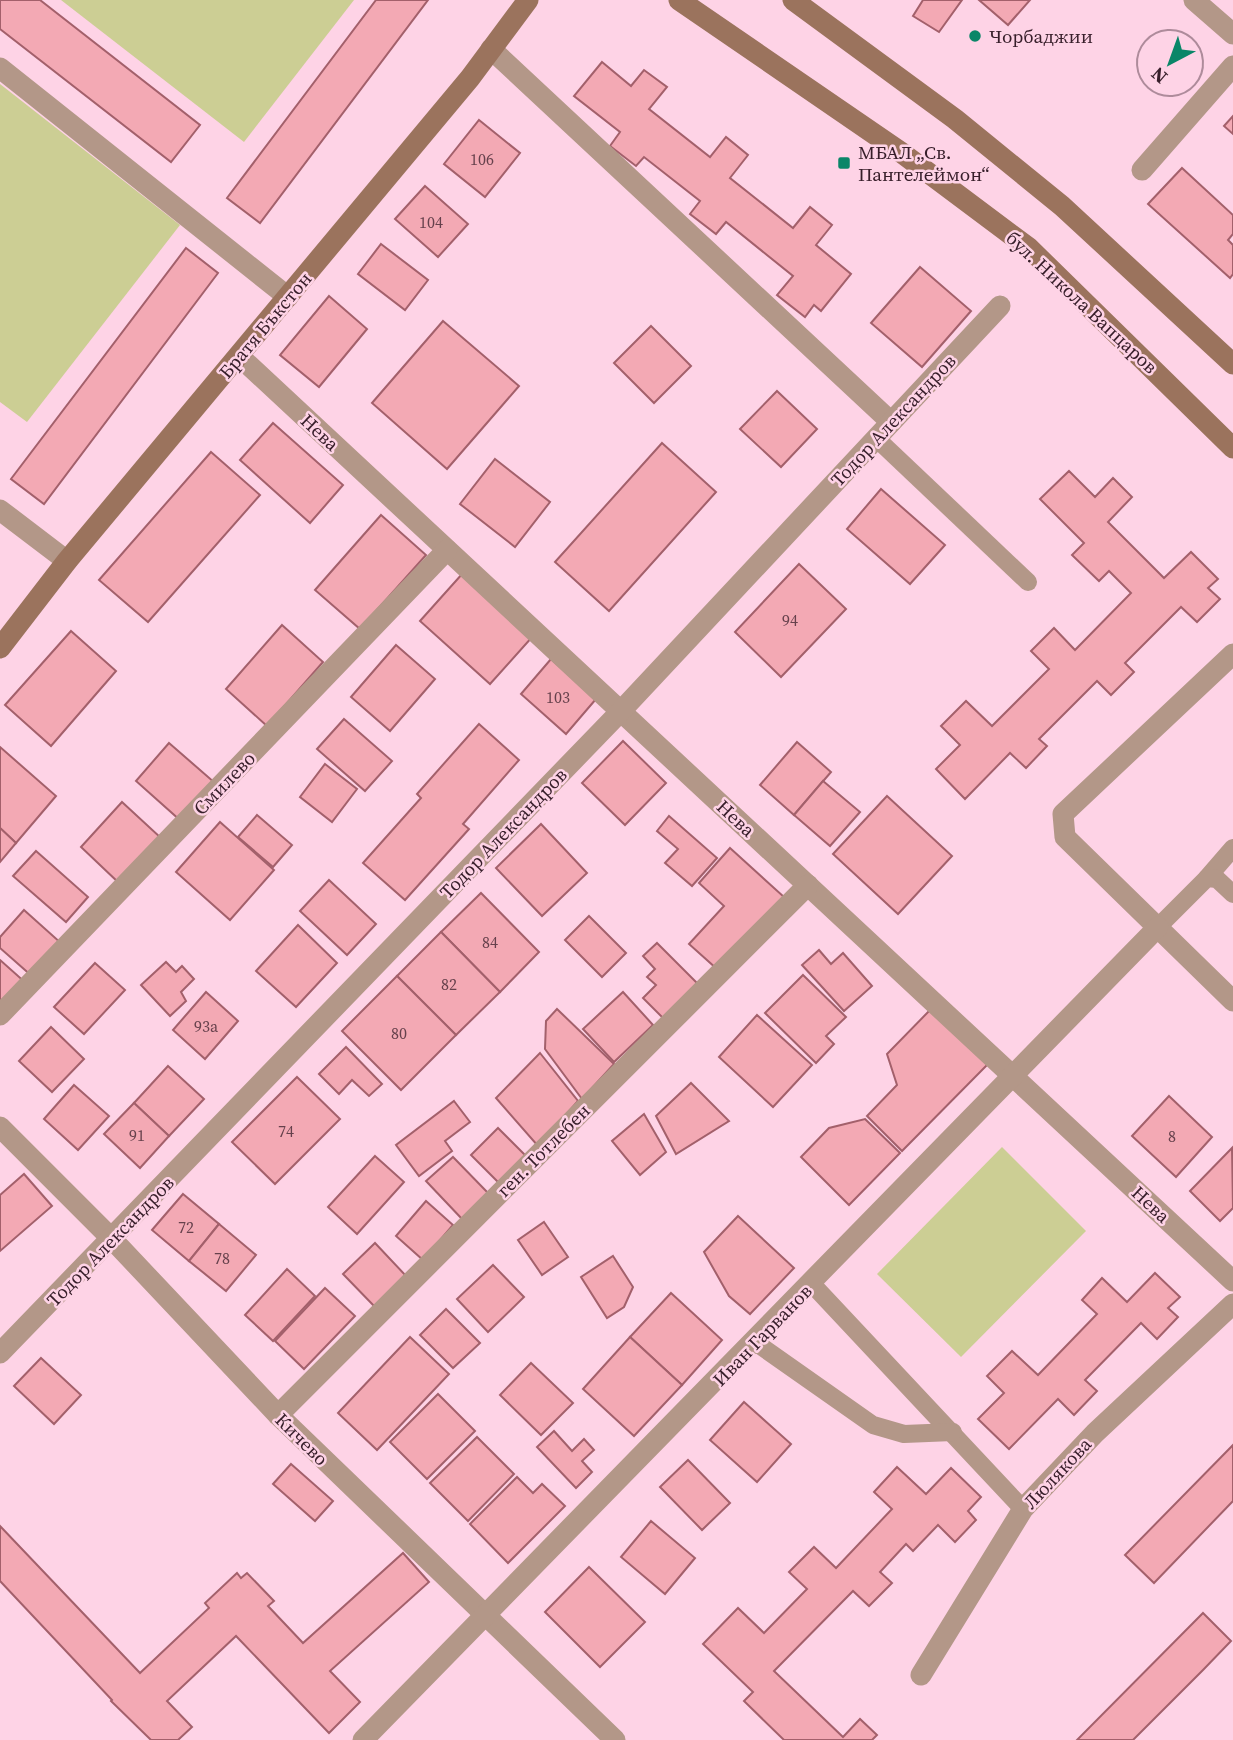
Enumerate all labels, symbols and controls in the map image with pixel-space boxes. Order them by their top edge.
place label: Чорбаджии [989,23,1093,49]
marker: Чорбаджии [967,28,983,44]
north arrow [1135,28,1205,98]
text: N [1145,61,1173,90]
place label: МБАЛ „Св. Пантелеймон“ [858,139,990,187]
house number: 106 [470,148,494,170]
marker: МБАЛ „Св. Пантелеймон“ [836,155,852,171]
house number: 104 [419,211,443,233]
street label: бул. Никола Вапцаров [1001,225,1164,379]
street label: Братя Бъкстон [213,266,317,384]
street label: Тодор Александров [825,348,961,492]
street label: Нева [295,408,345,457]
house number: 94 [782,609,798,631]
house number: 103 [546,686,570,708]
street label: Смилево [187,746,261,820]
street label: Тодор Александров [434,762,572,904]
street label: Нева [711,794,761,843]
house number: 84 [482,931,498,953]
house number: 82 [441,973,457,995]
house number: 93a [194,1015,219,1037]
house number: 80 [391,1022,407,1044]
street label: ген. Тотлебен [491,1098,595,1202]
house number: 74 [278,1120,294,1142]
house number: 91 [129,1124,145,1146]
house number: 8 [1168,1125,1176,1147]
street label: Тодор Александров [41,1170,179,1312]
street label: Нева [1126,1180,1176,1229]
house number: 72 [178,1216,194,1238]
house number: 78 [214,1247,230,1269]
street label: Иван Гарванов [707,1278,818,1392]
street label: Кичево [270,1407,334,1471]
street label: Люлякова [1017,1431,1097,1514]

